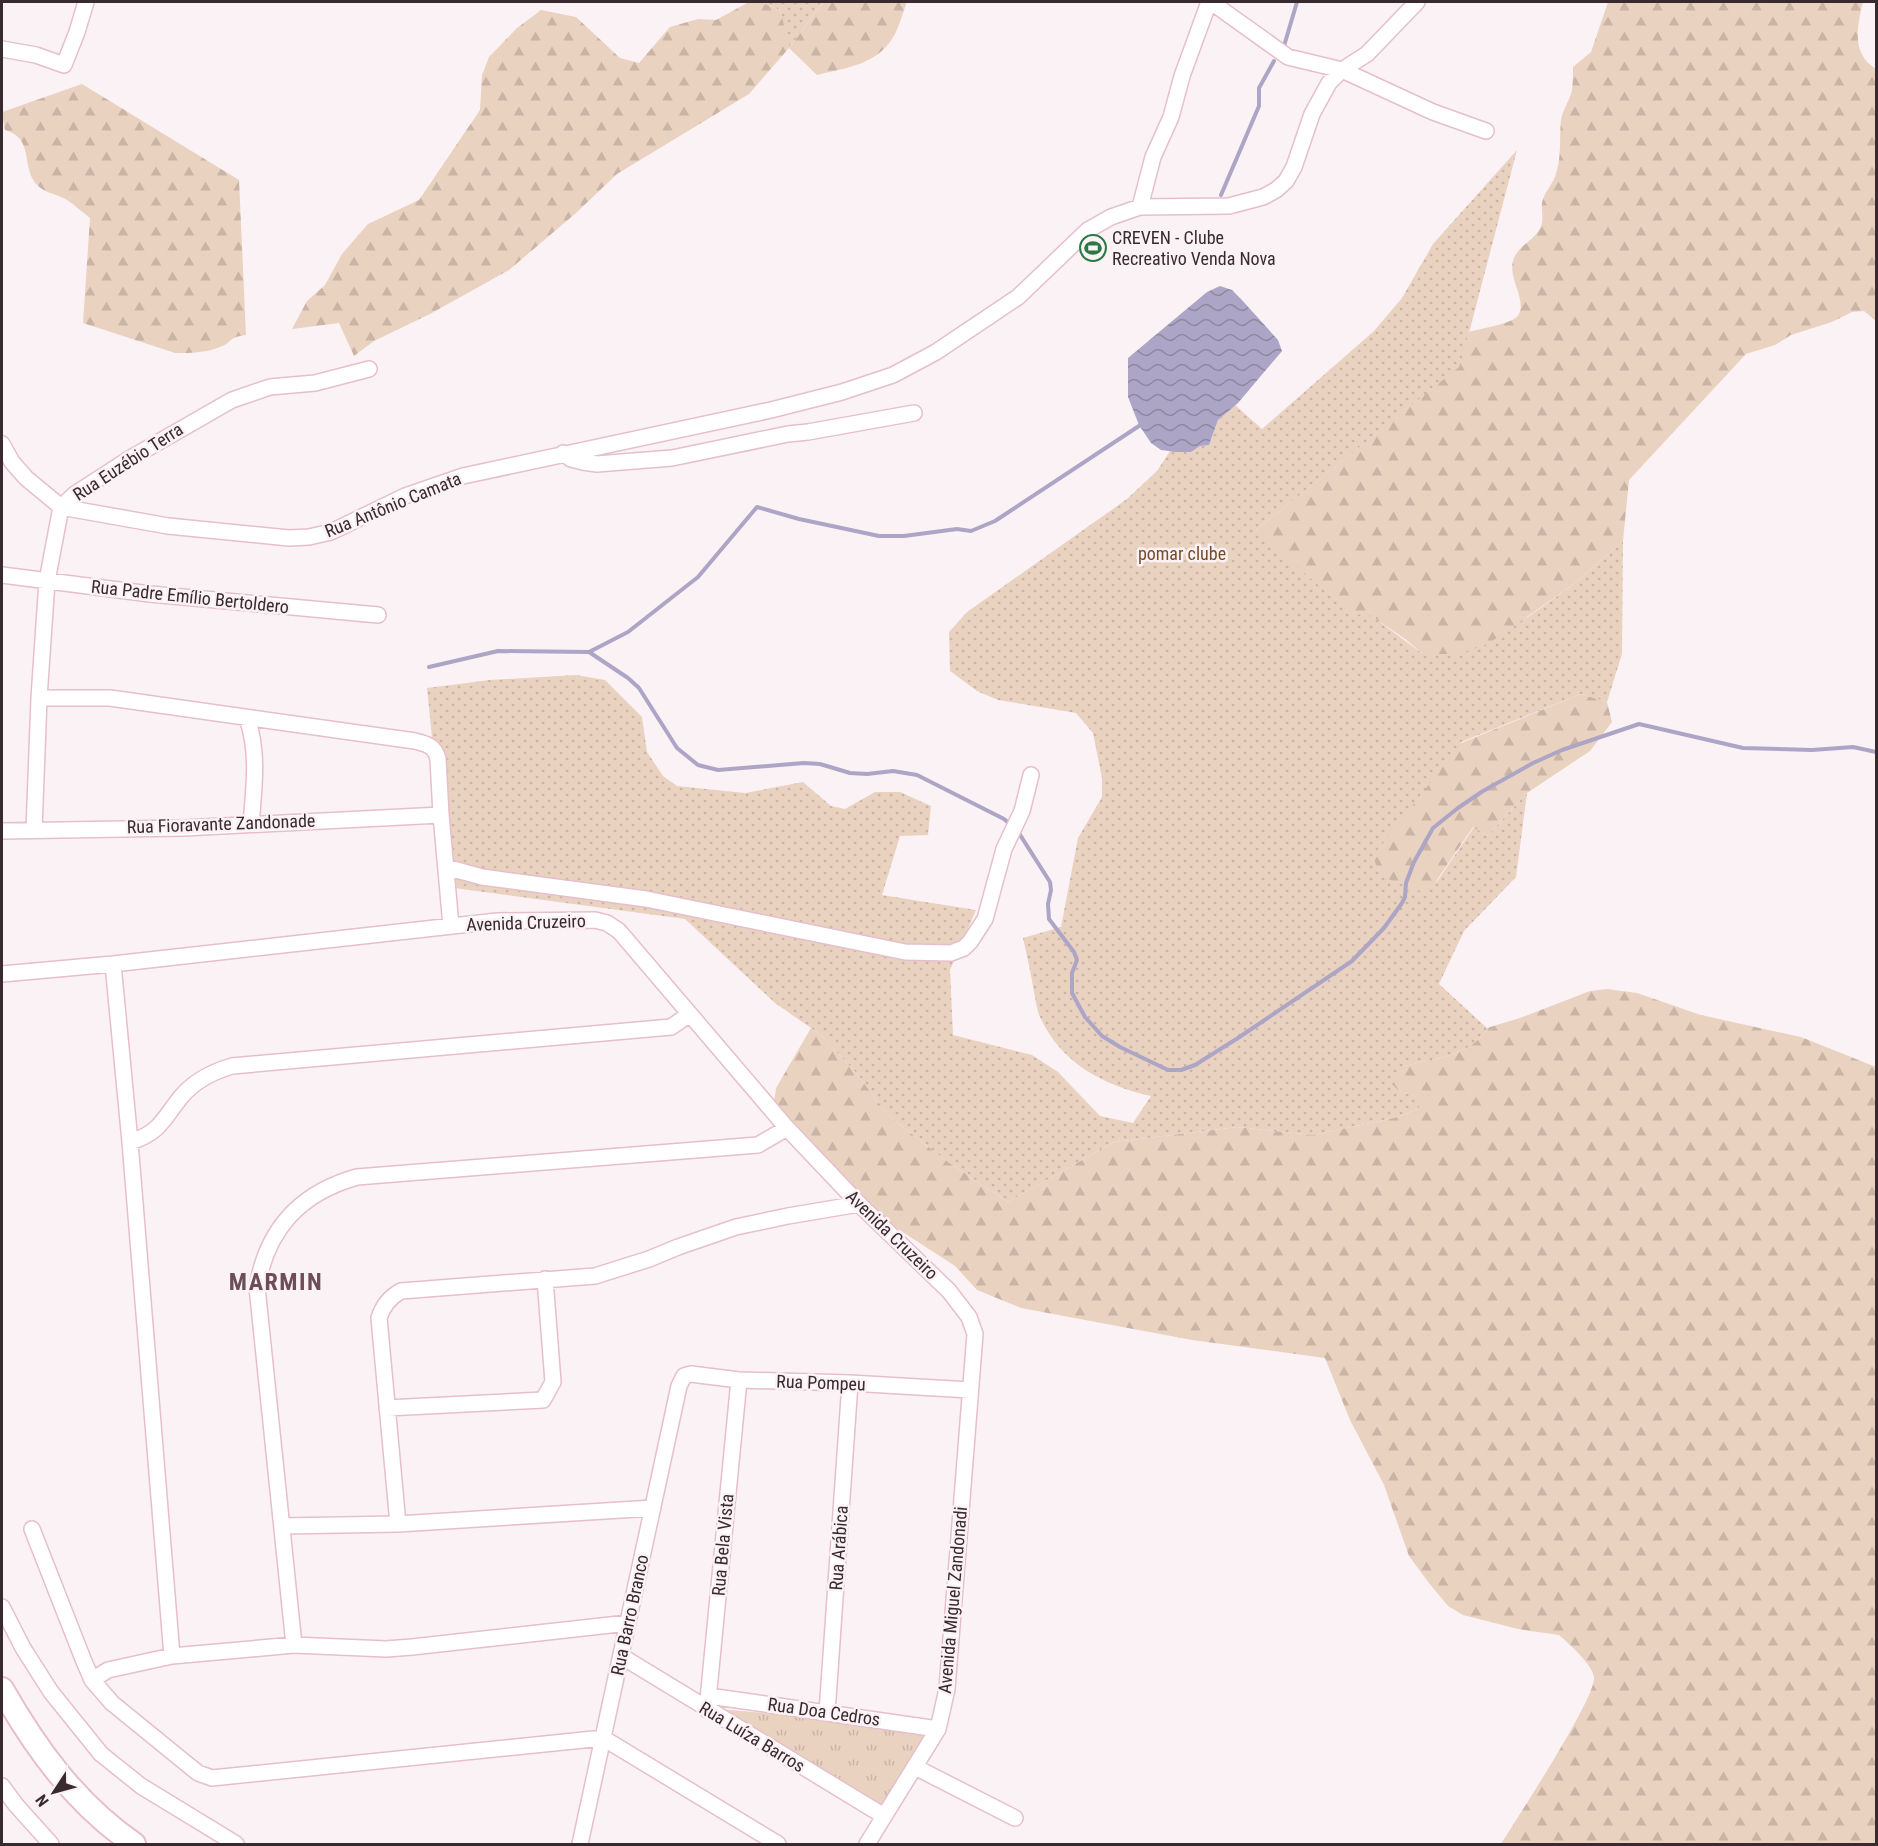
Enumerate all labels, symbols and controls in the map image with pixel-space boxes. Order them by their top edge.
place label: CREVEN - Clube Recreativo Venda Nova [1112,227,1276,269]
sports icon: CREVEN - Clube Recreativo Venda Nova [1078,233,1108,263]
street label: Rua Euzébio Terra [69,418,187,505]
street label: Rua Antônio Camata [322,468,464,541]
park label: pomar clube [1138,543,1226,564]
street label: Rua Padre Emílio Bertoldero [90,576,290,617]
street label: Rua Fioravante Zandonade [126,810,316,837]
street label: Avenida Cruzeiro [466,910,586,935]
street label: Avenida Cruzeiro [842,1186,943,1284]
district label: MARMIN [229,1268,323,1296]
street label: Rua Pompeu [776,1370,866,1395]
street label: Rua Bela Vista [708,1493,737,1597]
street label: Rua Arábica [825,1505,852,1591]
street label: Avenida Miguel Zandonadi [934,1506,971,1694]
street label: Rua Barro Branco [606,1553,653,1677]
street label: Rua Doa Cedros [767,1693,882,1730]
street label: Rua Luíza Barros [696,1697,809,1776]
north arrow [24,1762,84,1822]
text: N [32,1791,53,1810]

